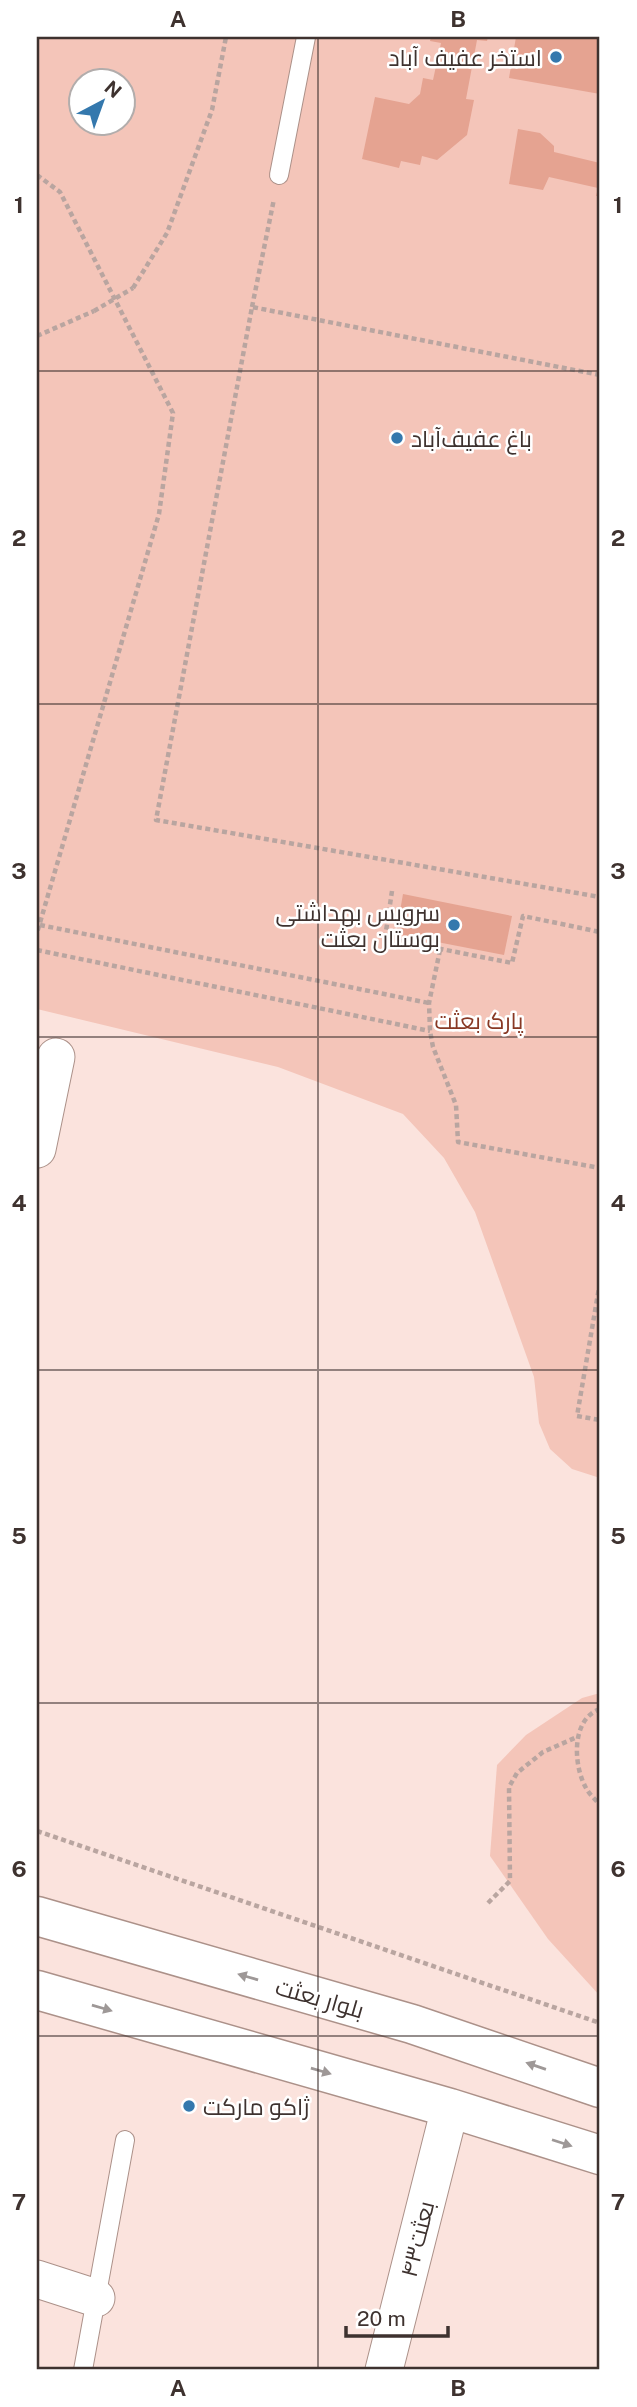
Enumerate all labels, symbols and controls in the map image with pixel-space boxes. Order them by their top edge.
text: A [170,5,187,32]
text: B [450,5,466,32]
place label: استخر عفیف آباد [389,44,542,71]
marker: استخر عفیف آباد [548,49,564,65]
north arrow [66,66,136,136]
text: N [100,76,126,102]
text: 1 [14,191,24,218]
text: 1 [613,191,623,218]
place label: باغ عفیف‌آباد [411,425,532,455]
marker: باغ عفیف‌آباد [389,430,405,446]
text: 2 [12,524,26,551]
text: 2 [611,524,625,551]
text: 3 [11,857,27,884]
text: 3 [610,857,626,884]
place label: سرویس بهداشتی بوستان بعثت [276,899,440,953]
marker: سرویس بهداشتی بوستان بعثت [446,917,462,933]
park label: پارک بعثت [435,1007,523,1036]
text: 4 [11,1189,27,1216]
text: 4 [610,1189,626,1216]
text: 5 [11,1522,27,1549]
text: 5 [610,1522,626,1549]
text: 6 [11,1855,27,1882]
text: 6 [610,1855,626,1882]
one-way arrow [237,1971,259,1982]
street label: بلوار بعثت [273,1973,367,2023]
one-way arrow [92,2004,113,2014]
one-way arrow [525,2061,546,2071]
one-way arrow [310,2066,332,2077]
place label: ژاکو مارکت [203,2093,309,2120]
marker: ژاکو مارکت [181,2098,197,2114]
one-way arrow [552,2139,573,2149]
text: 7 [12,2188,26,2215]
text: 7 [611,2188,625,2215]
street label: بعثت۴۳ [395,2198,439,2280]
scale bar [346,2295,448,2339]
text: 20 m [357,2306,406,2331]
text: A [170,2374,187,2401]
text: B [450,2374,466,2401]

